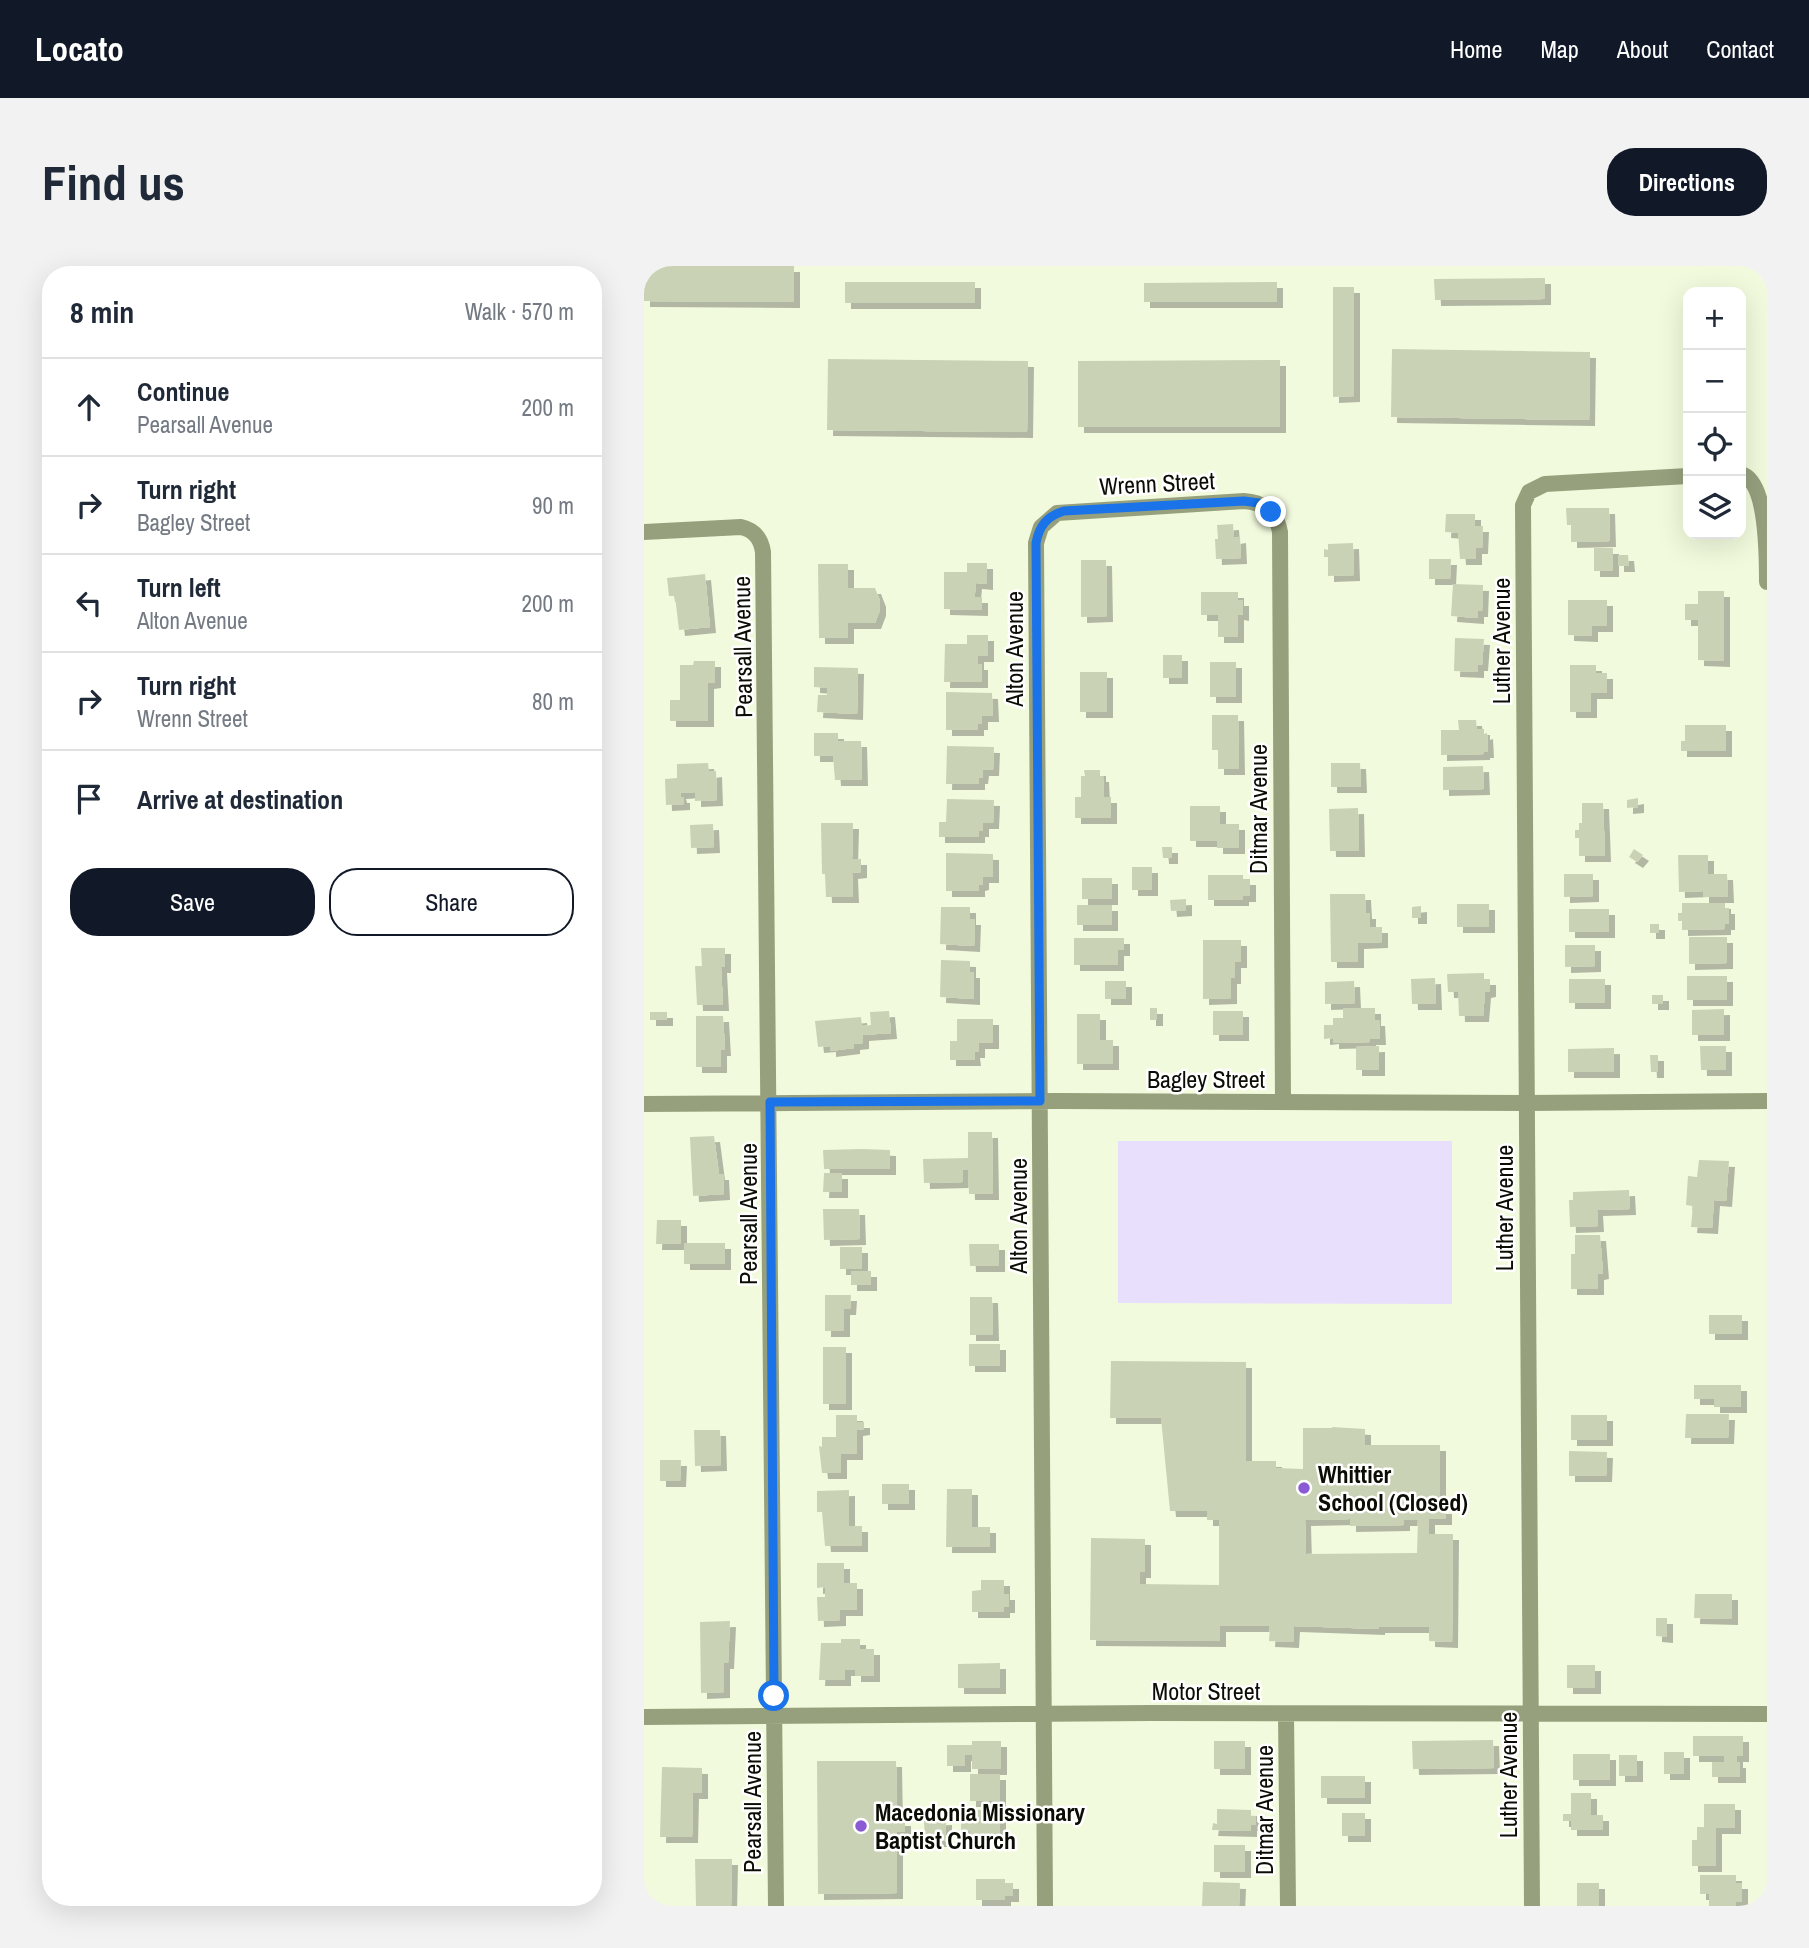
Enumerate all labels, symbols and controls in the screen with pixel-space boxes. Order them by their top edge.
text: Locato [35,27,124,71]
text: Home [1450,33,1502,65]
text: Map [1540,33,1579,65]
text: About [1617,33,1668,65]
text: Contact [1706,33,1774,65]
button: Directions [1607,148,1767,216]
text: Find us [42,149,185,215]
map controls [1683,287,1746,539]
button: + [1683,287,1746,350]
text: 8 min [70,292,134,332]
text: Walk · 570 m [465,296,574,327]
button: − [1683,350,1746,413]
text: Continue [137,374,229,409]
icon: ahead [70,388,108,426]
text: 200 m [522,392,574,423]
text: Pearsall Avenue [137,409,273,440]
button: locate [1683,413,1746,476]
street label: Wrenn Street [1098,464,1216,502]
text: Turn right [137,472,236,507]
button: layers [1683,476,1746,539]
icon: right [70,486,108,524]
text: 90 m [532,490,574,521]
route end [1255,496,1286,527]
text: Bagley Street [137,507,250,538]
text: Turn left [137,570,221,605]
street label: Pearsall Avenue [725,576,759,718]
street label: Luther Avenue [1485,578,1517,704]
icon: left [70,584,108,622]
text: 200 m [522,588,574,619]
street label: Alton Avenue [998,591,1030,708]
text: Alton Avenue [137,605,248,636]
text: Turn right [137,668,236,703]
icon: right [70,682,108,720]
text: 80 m [532,686,574,717]
text: Wrenn Street [137,703,248,734]
street label: Ditmar Avenue [1242,744,1274,874]
icon: arrive [70,780,108,818]
text: Arrive at destination [137,782,343,817]
button: Save [70,868,315,936]
button: Share [329,868,574,936]
street label: Bagley Street [1147,1063,1266,1095]
street label: Pearsall Avenue [732,1143,764,1285]
street label: Luther Avenue [1488,1145,1520,1271]
street label: Alton Avenue [1002,1158,1034,1275]
place label: Whittier School (Closed) [1318,1458,1468,1518]
marker: Whittier School (Closed) [1296,1480,1312,1496]
street label: Motor Street [1152,1675,1261,1707]
route start [758,1680,789,1711]
street label: Luther Avenue [1492,1712,1524,1838]
street label: Pearsall Avenue [736,1731,768,1873]
street label: Ditmar Avenue [1248,1745,1280,1875]
place label: Macedonia Missionary Baptist Church [875,1796,1085,1856]
marker: Macedonia Missionary Baptist Church [853,1818,869,1834]

